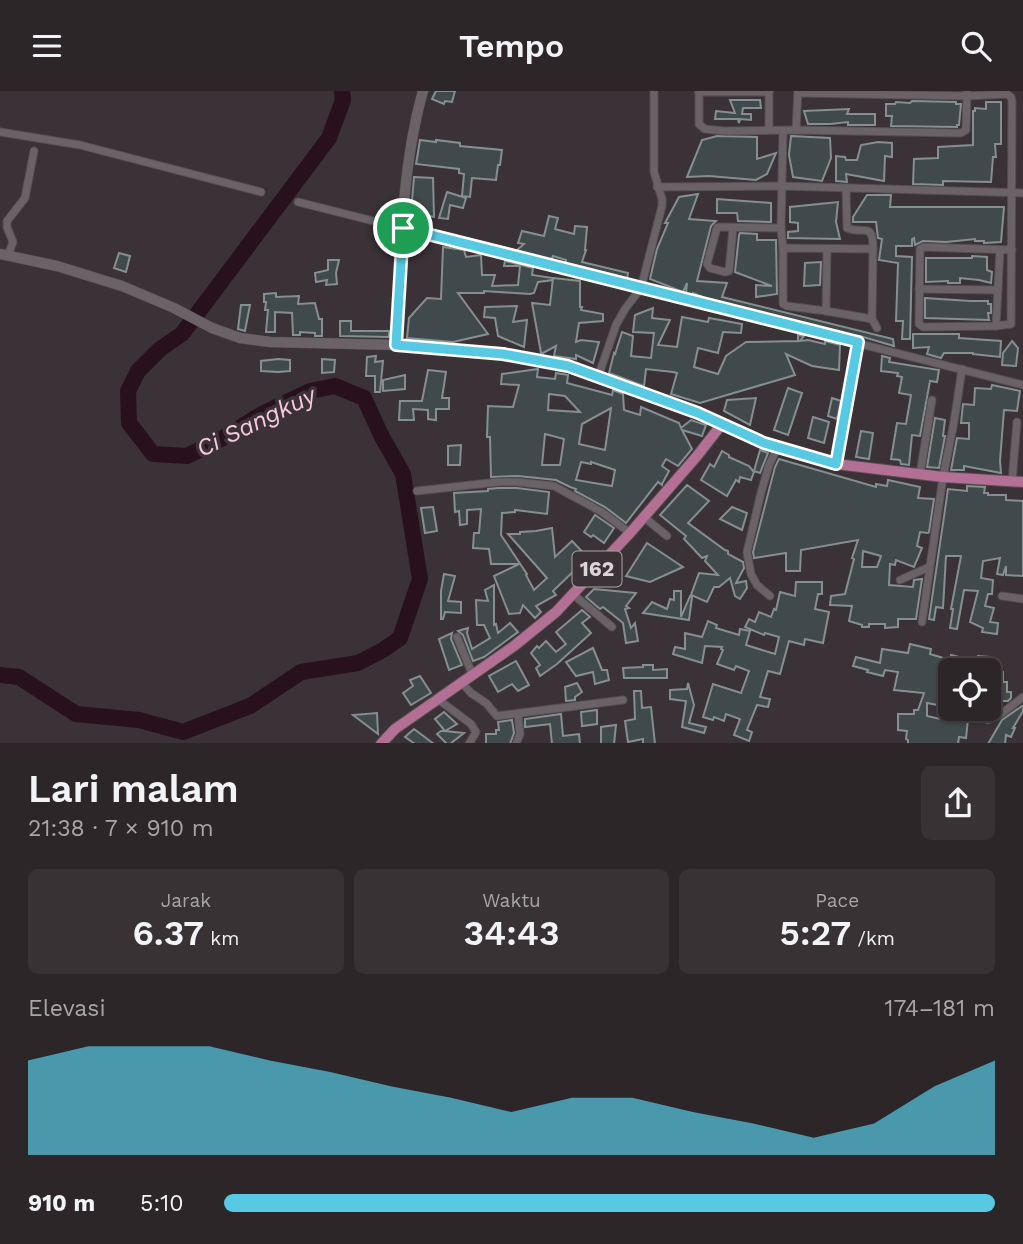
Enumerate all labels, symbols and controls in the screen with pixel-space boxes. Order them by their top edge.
icon: menu [28,27,66,65]
text: Tempo [459,27,564,65]
icon: search [957,27,995,65]
pin [373,198,433,258]
icon: arrive [384,209,422,247]
water label: Ci Sangkuy [192,380,322,463]
road number: 162 [572,552,622,587]
map controls [938,658,1001,721]
button: locate [938,658,1001,721]
button: share [921,766,995,840]
text: Lari malam [28,767,239,811]
text: 21:38 · 7 × 910 m [28,815,214,842]
text: Jarak [161,889,211,912]
text: Waktu [482,889,541,912]
text: Pace [815,889,859,912]
text: 6.37 [132,912,204,954]
text: 34:43 [463,912,560,954]
text: 5:27 [780,912,851,954]
text: km [204,927,239,950]
text: /km [851,927,895,950]
text: Elevasi [28,995,106,1022]
text: 174–181 m [884,995,995,1022]
text: 910 m [28,1190,95,1217]
text: 5:10 [140,1190,183,1217]

